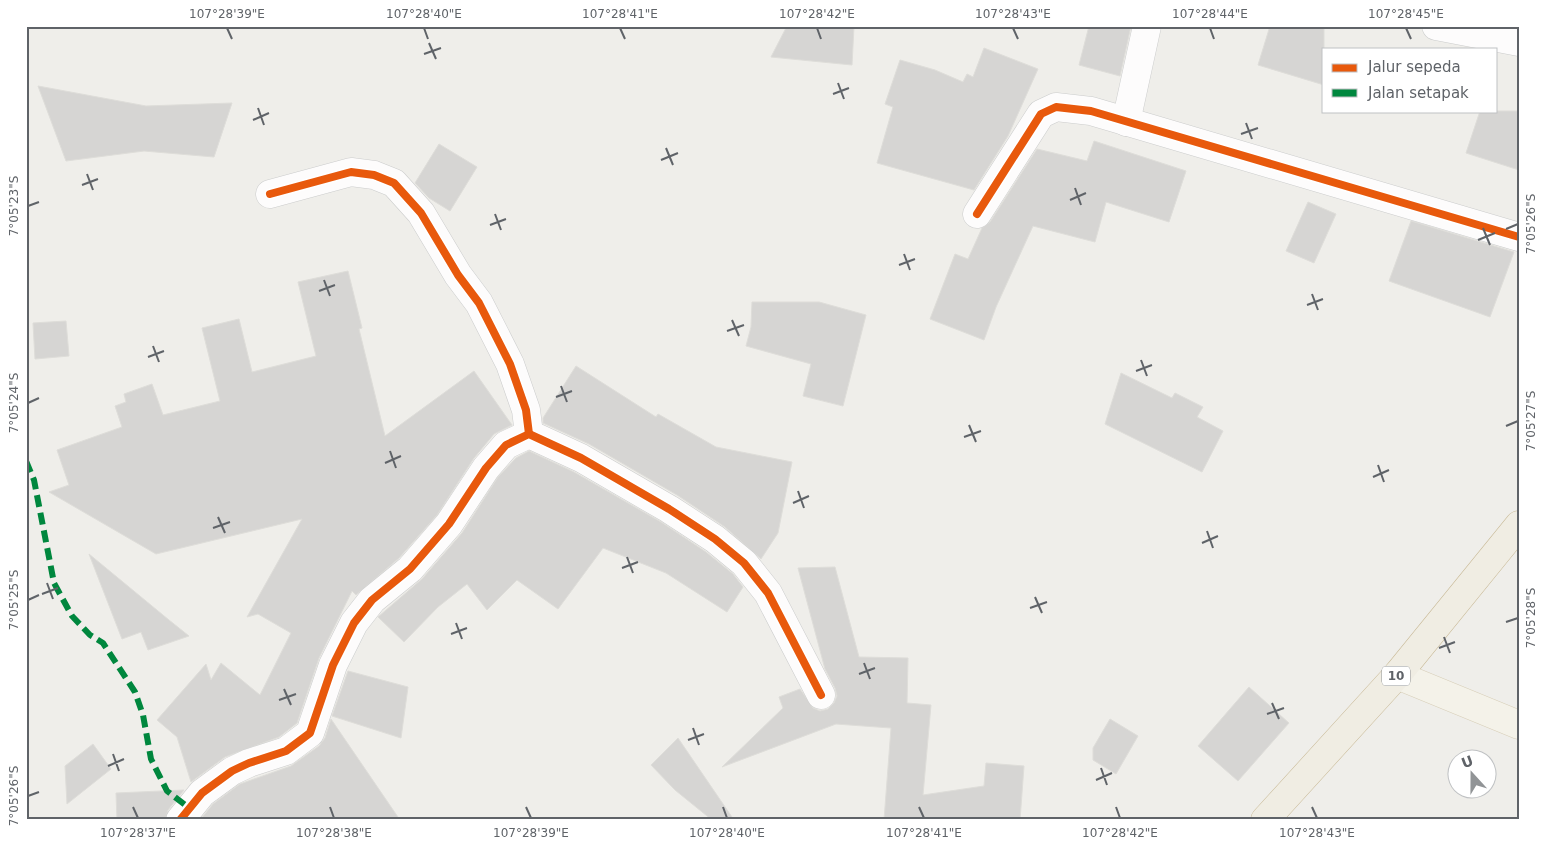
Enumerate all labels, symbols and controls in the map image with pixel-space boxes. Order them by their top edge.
text: 107°28'39"E [189,7,265,21]
text: 107°28'40"E [386,7,462,21]
text: 107°28'41"E [582,7,658,21]
text: 107°28'42"E [779,7,855,21]
text: 107°28'43"E [975,7,1051,21]
text: 107°28'44"E [1172,7,1248,21]
text: 107°28'45"E [1368,7,1444,21]
legend [1322,48,1498,112]
text: Jalur sepeda [1367,58,1461,76]
text: Jalan setapak [1367,84,1469,102]
text: 7°05'23"S [7,176,21,236]
text: 7°05'26"S [1524,194,1538,254]
text: 7°05'24"S [7,373,21,433]
text: 7°05'27"S [1524,391,1538,451]
text: 7°05'25"S [7,570,21,630]
text: 7°05'28"S [1524,588,1538,648]
road number: 10 [1382,666,1410,686]
north arrow [1448,748,1498,798]
text: U [1459,752,1476,771]
text: 7°05'26"S [7,766,21,826]
text: 107°28'37"E [100,826,176,840]
text: 107°28'38"E [296,826,372,840]
text: 107°28'39"E [493,826,569,840]
text: 107°28'40"E [689,826,765,840]
text: 107°28'41"E [886,826,962,840]
text: 107°28'42"E [1082,826,1158,840]
text: 107°28'43"E [1279,826,1355,840]

